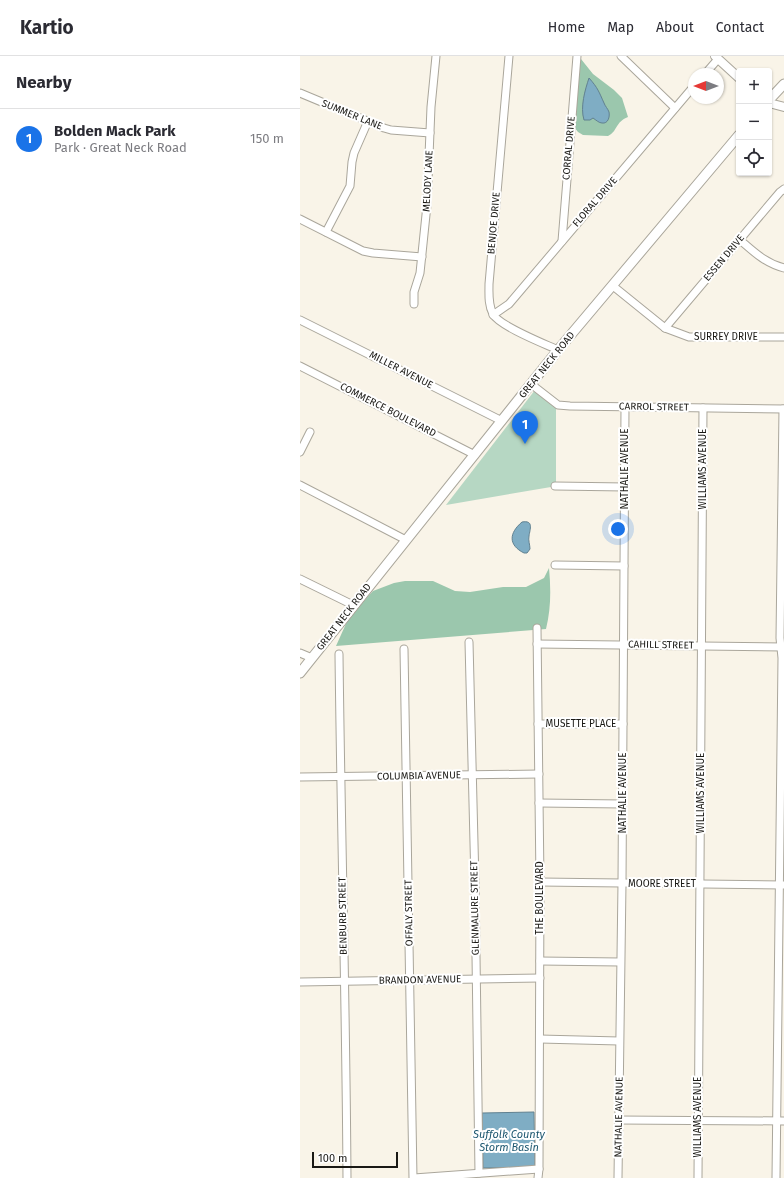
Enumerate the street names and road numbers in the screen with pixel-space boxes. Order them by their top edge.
street label: SUMMER LANE [320,97,384,133]
street label: CORRAL DRIVE [560,116,578,180]
street label: MELODY LANE [420,150,436,212]
street label: FLORAL DRIVE [570,175,620,229]
street label: BENJOE DRIVE [485,191,503,255]
street label: ESSEN DRIVE [701,232,747,284]
street label: GREAT NECK ROAD [517,329,577,401]
street label: SURREY DRIVE [694,331,758,343]
street label: MILLER AVENUE [367,349,435,391]
street label: COMMERCE BOULEVARD [338,381,438,439]
street label: CARROL STREET [619,400,690,414]
street label: NATHALIE AVENUE [619,429,631,510]
street label: WILLIAMS AVENUE [697,429,709,509]
street label: GREAT NECK ROAD [314,581,374,653]
street label: CAHILL STREET [628,638,695,652]
street label: MUSETTE PLACE [546,718,616,730]
street label: NATHALIE AVENUE [617,753,629,834]
street label: WILLIAMS AVENUE [695,753,707,833]
street label: COLUMBIA AVENUE [377,769,461,783]
street label: GLENMALURE STREET [468,860,482,955]
street label: THE BOULEVARD [534,861,546,935]
street label: BENBURB STREET [336,876,350,955]
street label: MOORE STREET [628,878,697,890]
street label: OFFALY STREET [402,879,416,946]
street label: BRANDON AVENUE [378,973,462,987]
street label: NATHALIE AVENUE [612,1076,626,1158]
street label: WILLIAMS AVENUE [692,1077,704,1157]

